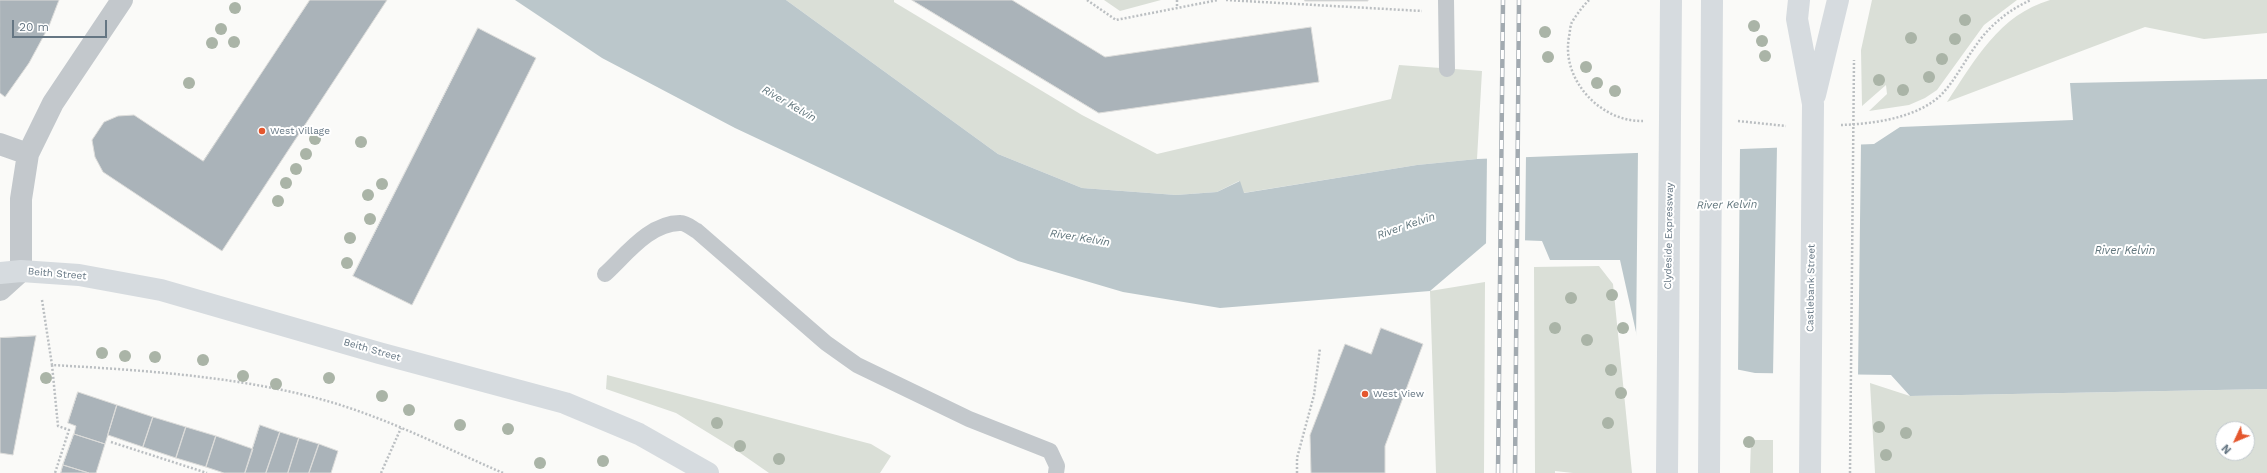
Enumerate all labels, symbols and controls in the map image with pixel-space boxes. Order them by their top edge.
scale bar [14,12,109,38]
text: 20 m [19,20,49,34]
water label: River Kelvin [760,83,818,125]
place label: West Village [270,125,330,137]
marker: West Village [257,126,267,136]
street label: Clydeside Expressway [1662,182,1676,290]
water label: River Kelvin [1697,198,1757,212]
water label: River Kelvin [1375,210,1437,242]
water label: River Kelvin [1049,227,1111,249]
street label: Castlebank Street [1804,244,1818,332]
water label: River Kelvin [2095,244,2155,258]
street label: Beith Street [27,265,87,283]
street label: Beith Street [342,336,402,364]
place label: West View [1373,388,1424,400]
marker: West View [1360,389,1370,399]
north arrow [2215,421,2255,461]
text: N [2219,442,2234,456]

